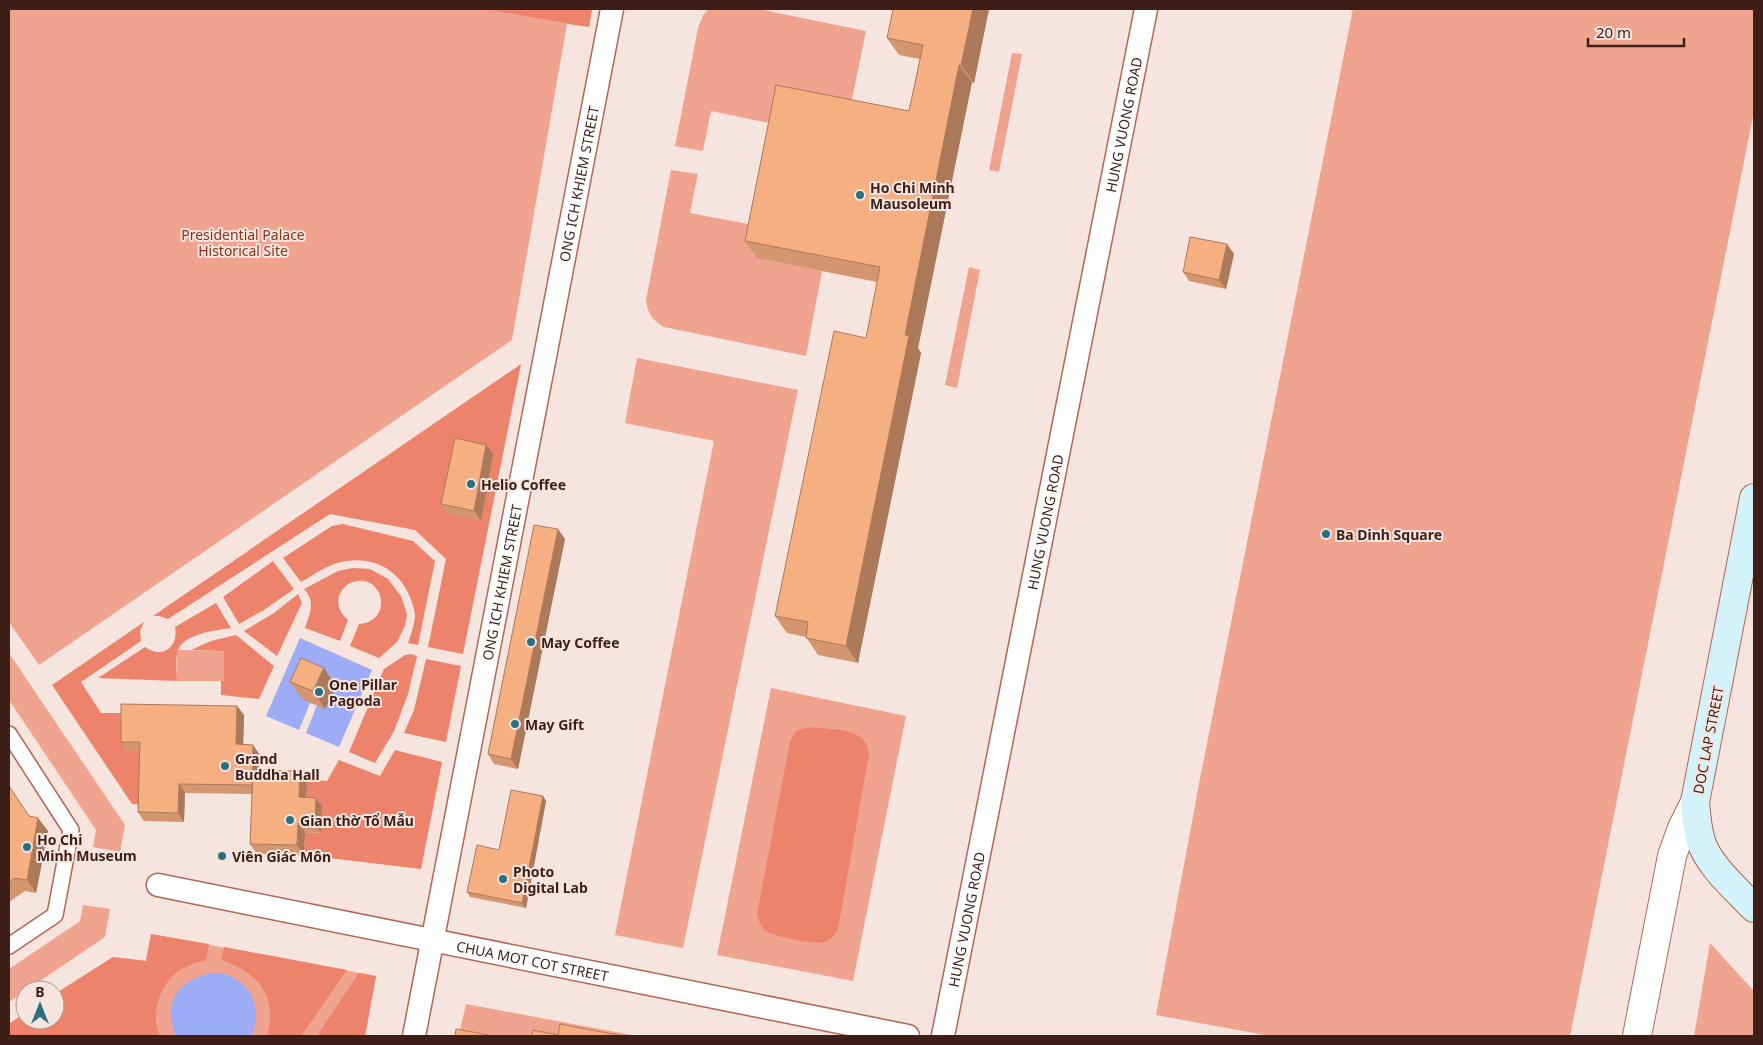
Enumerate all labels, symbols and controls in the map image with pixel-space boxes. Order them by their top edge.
scale bar [1588,15,1684,47]
text: 20 m [1596,22,1631,42]
street label: HUNG VUONG ROAD [1100,55,1146,194]
street label: ONG ICH KHIEM STREET [554,104,603,263]
place label: Ho Chi Minh Mausoleum [870,178,955,213]
marker: Ho Chi Minh Mausoleum [854,189,866,201]
park label: Presidential Palace Historical Site [181,225,305,260]
street label: HUNG VUONG ROAD [1022,453,1067,591]
place label: Helio Coffee [481,475,566,494]
marker: Helio Coffee [465,478,477,490]
street label: ONG ICH KHIEM STREET [477,503,526,662]
place label: Ba Dinh Square [1336,525,1442,544]
marker: Ba Dinh Square [1320,528,1332,540]
place label: May Coffee [541,633,619,652]
marker: May Coffee [525,636,537,648]
place label: One Pillar Pagoda [329,675,398,710]
street label: DOC LAP STREET [1688,684,1728,796]
marker: One Pillar Pagoda [313,686,325,698]
place label: May Gift [525,715,584,734]
marker: May Gift [509,718,521,730]
place label: Grand Buddha Hall [235,749,320,784]
marker: Grand Buddha Hall [219,760,231,772]
place label: Gian thờ Tổ Mẫu [300,811,414,830]
marker: Gian thờ Tổ Mẫu [284,814,296,826]
place label: Ho Chi Minh Museum [37,830,137,865]
marker: Ho Chi Minh Museum [21,841,33,853]
place label: Viên Giác Môn [232,847,331,866]
marker: Viên Giác Môn [216,850,228,862]
street label: HUNG VUONG ROAD [943,850,989,989]
place label: Photo Digital Lab [513,862,588,897]
marker: Photo Digital Lab [497,873,509,885]
street label: CHUA MOT COT STREET [455,936,610,985]
north arrow [15,980,65,1030]
text: B [35,982,45,1001]

